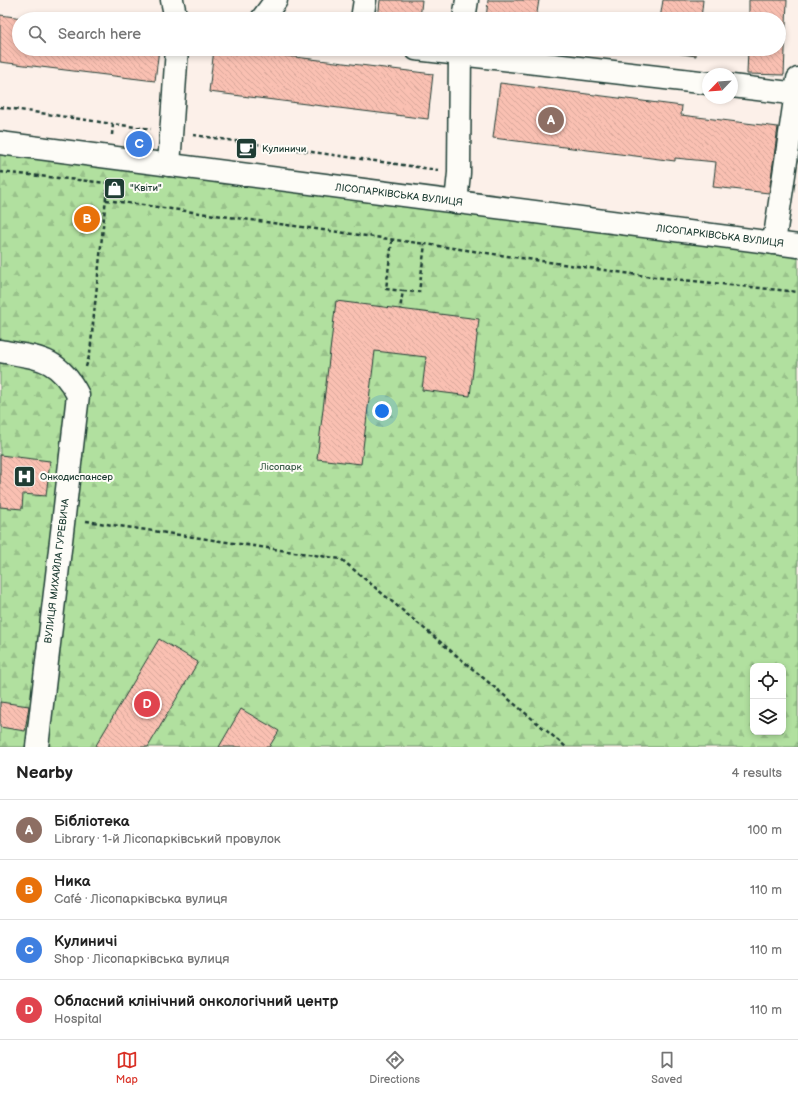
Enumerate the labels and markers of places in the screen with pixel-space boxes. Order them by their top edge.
pin: A [538,105,564,135]
pin: C [126,129,152,159]
cafe icon: Кулиничи [233,136,259,162]
place label: Кулиничи [262,143,306,155]
shop icon: "Квіти" [101,175,127,201]
place label: "Квіти" [130,182,162,194]
pin: B [74,204,100,234]
hospital icon: Онкодиспансер [11,464,37,490]
place label: Онкодиспансер [40,471,113,483]
pin: D [134,689,160,719]

